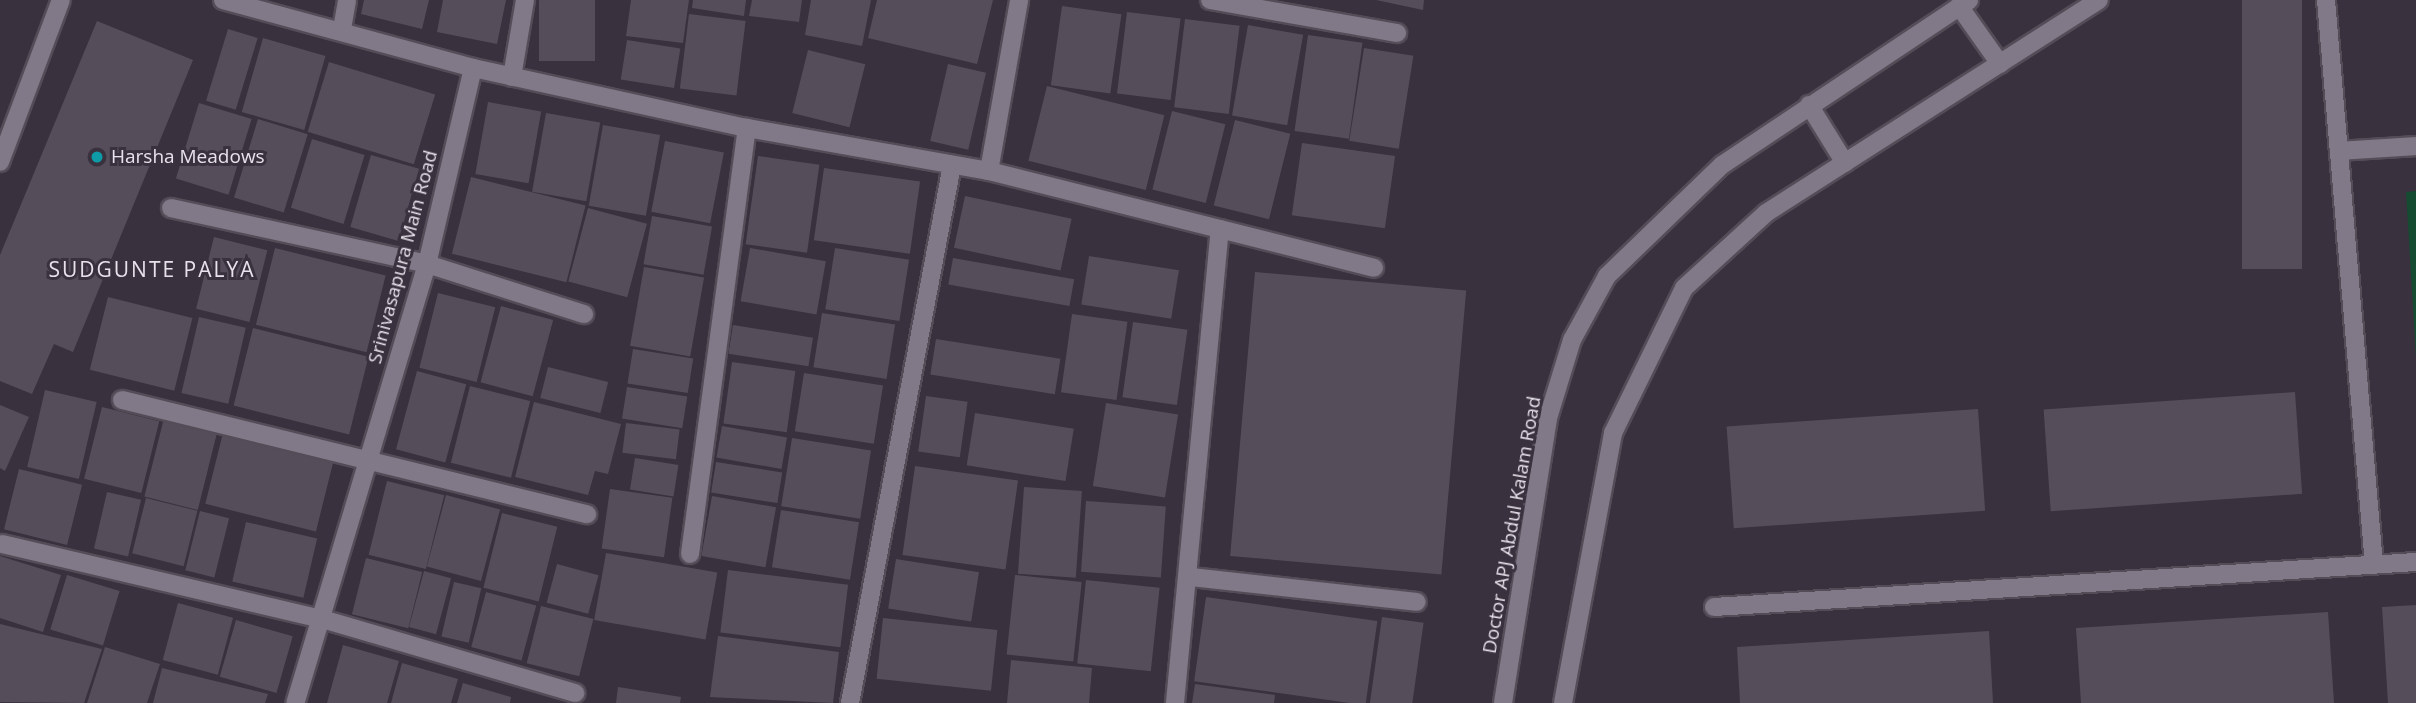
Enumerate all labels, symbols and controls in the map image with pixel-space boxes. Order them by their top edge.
place label: Harsha Meadows [111,146,265,168]
street label: Srinivasapura Main Road [364,148,442,366]
marker: Harsha Meadows [89,149,105,165]
district label: SUDGUNTE PALYA [50,256,254,282]
street label: Doctor APJ Abdul Kalam Road [1478,395,1546,655]

